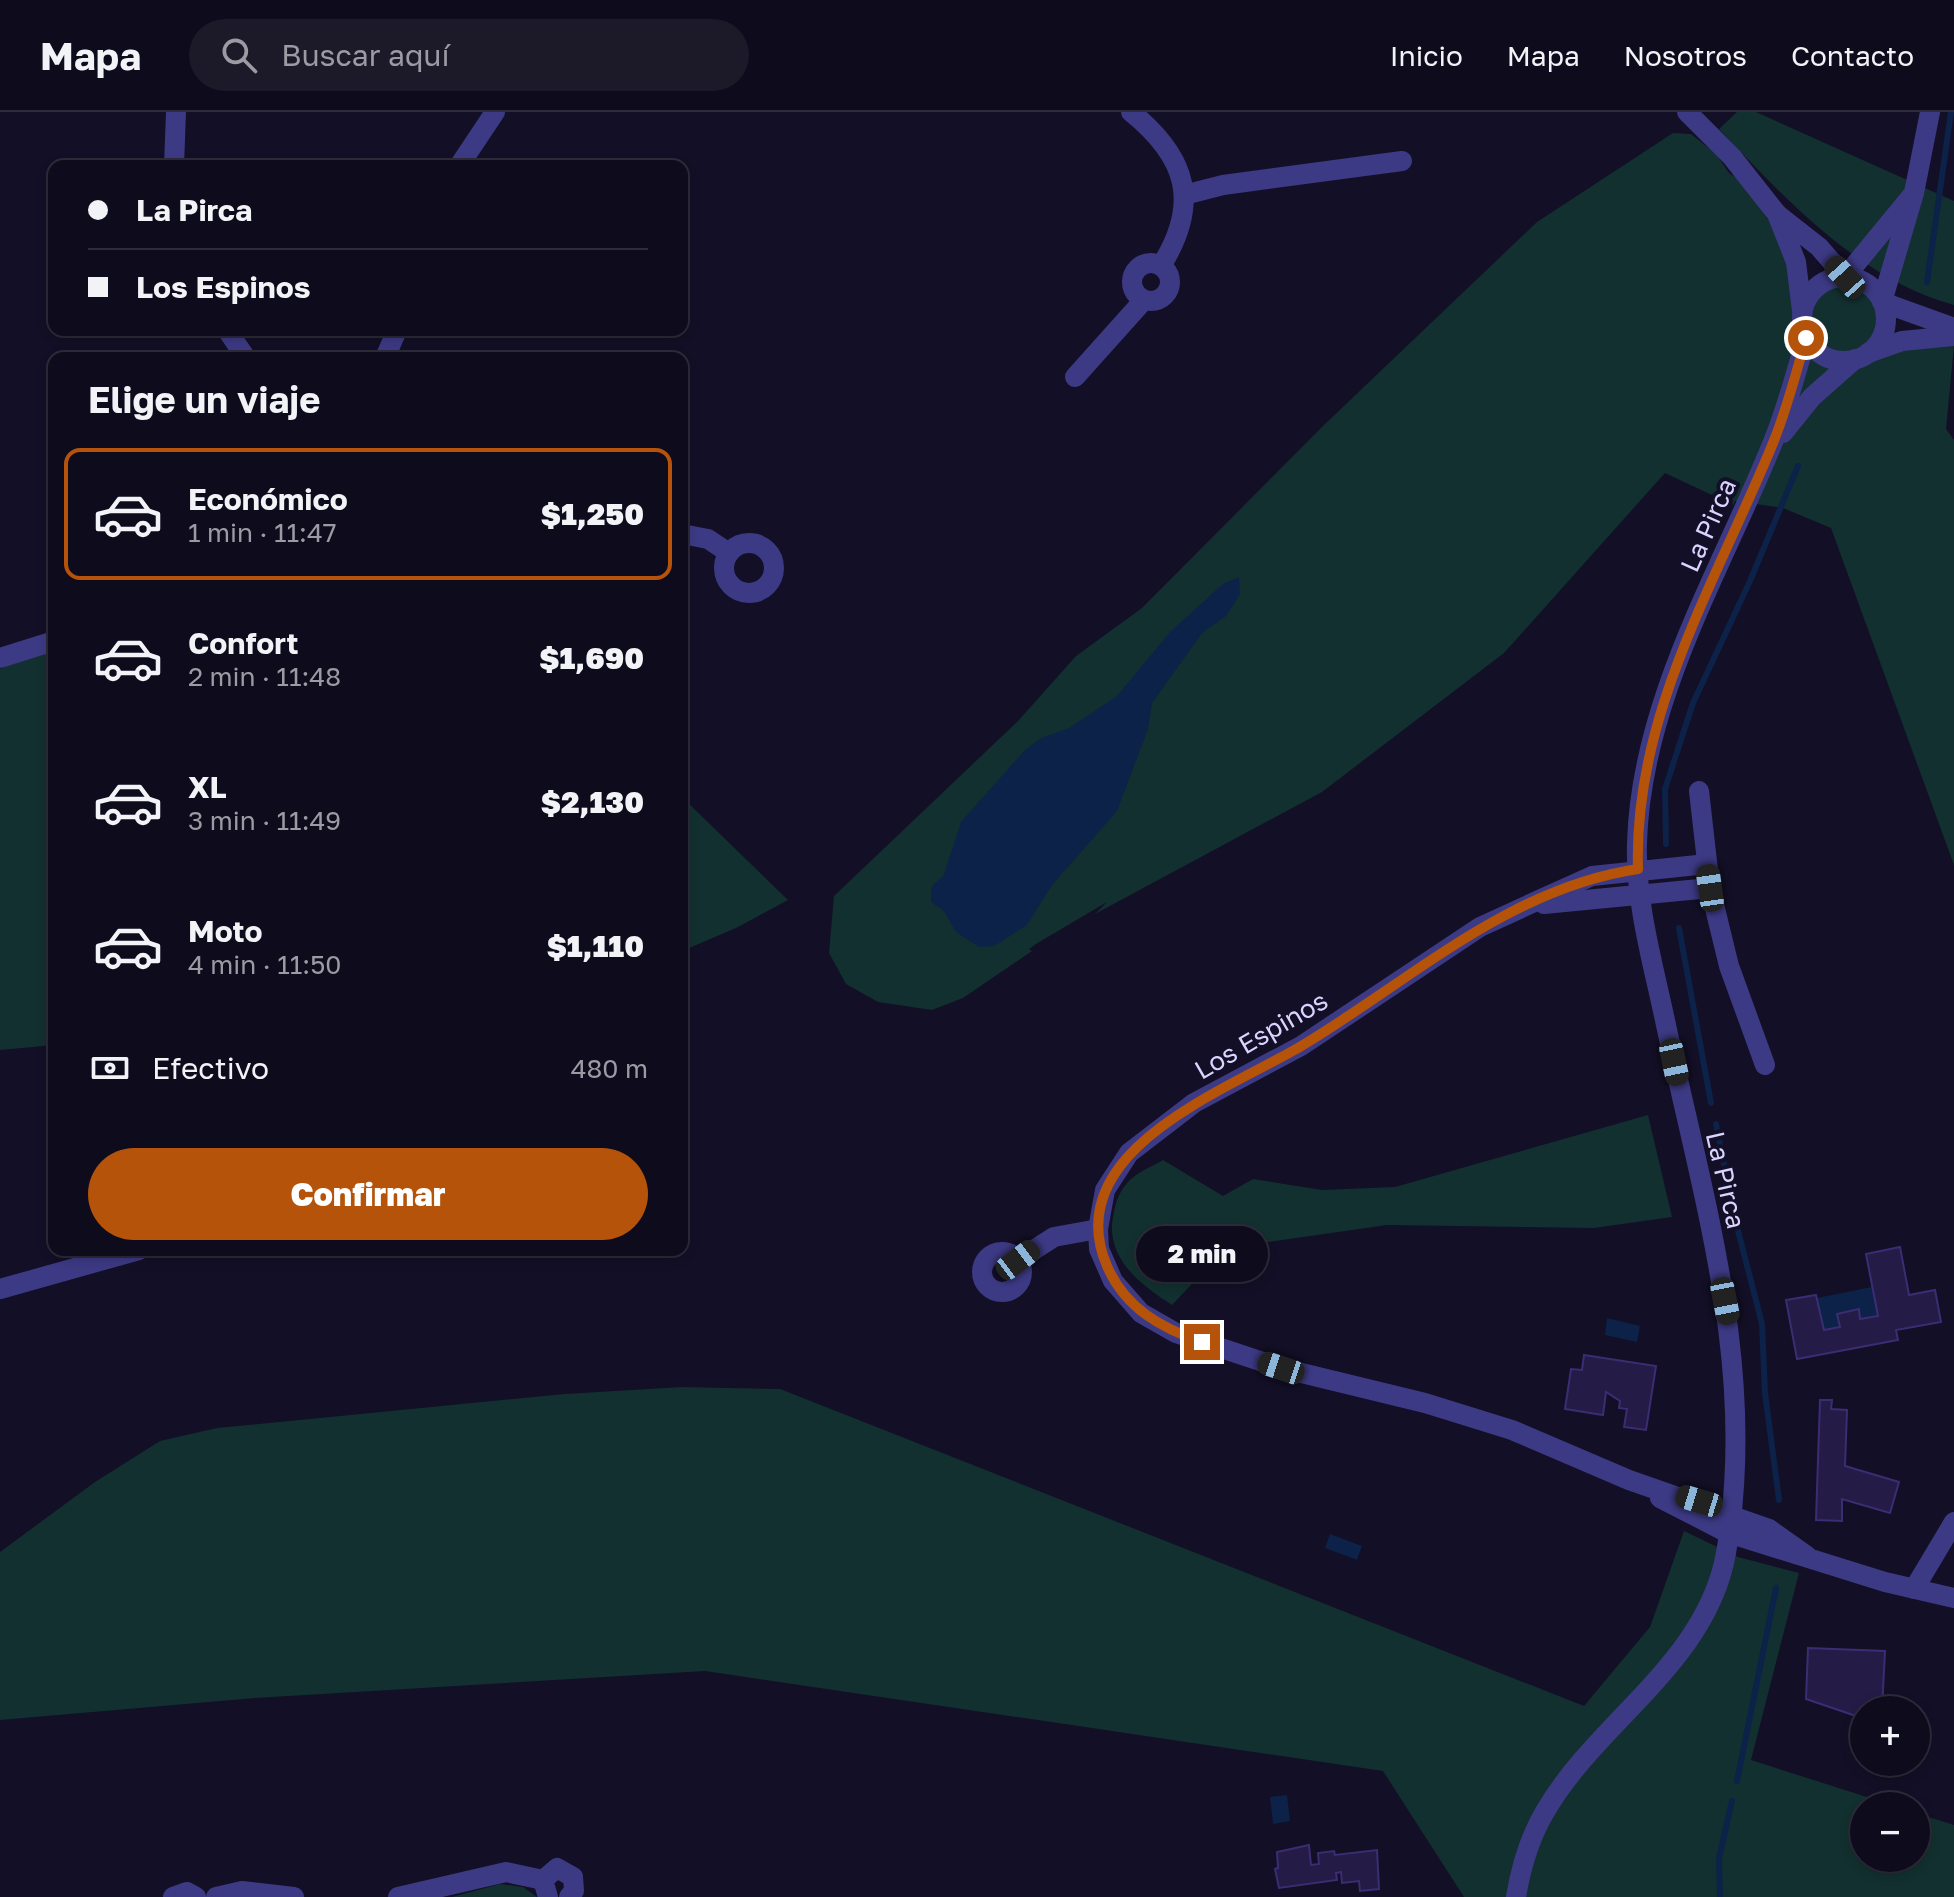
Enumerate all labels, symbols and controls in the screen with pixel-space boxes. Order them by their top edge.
search box [189,19,749,91]
text: Mapa [40,33,141,78]
icon: search [217,33,261,77]
text: Buscar aquí [281,37,450,73]
text: Inicio [1390,39,1463,72]
text: Mapa [1507,39,1580,72]
text: Nosotros [1624,39,1747,72]
text: Contacto [1791,39,1914,72]
text: La Pirca [136,192,253,228]
car [1820,251,1870,303]
text: Los Espinos [136,269,311,305]
route start [1788,320,1824,356]
text: Elige un viaje [88,378,320,421]
street label: La Pirca [1674,473,1742,577]
icon: car [92,478,164,550]
text: Económico [188,481,348,517]
text: $1,250 [541,496,644,532]
text: 1 min · 11:47 [188,517,337,548]
icon: car [92,622,164,694]
text: Confort [188,625,299,661]
text: $1,690 [539,640,644,676]
text: 2 min · 11:48 [188,661,341,692]
icon: car [92,766,164,838]
text: XL [188,769,227,805]
text: $2,130 [541,784,644,820]
text: 3 min · 11:49 [188,805,341,836]
car [1695,863,1725,913]
icon: car [92,910,164,982]
text: Moto [188,913,263,949]
text: $1,110 [547,928,644,964]
text: 4 min · 11:50 [188,949,341,980]
street label: Los Espinos [1189,984,1333,1086]
car [1657,1036,1691,1088]
icon: cash [88,1046,132,1090]
text: Efectivo [152,1050,269,1086]
text: 480 m [571,1053,648,1084]
street label: La Pirca [1700,1128,1752,1232]
button: Confirmar [88,1148,648,1240]
callout: 2 min [1136,1226,1268,1282]
car [992,1236,1044,1284]
text: 2 min [1168,1238,1236,1269]
car [1709,1275,1741,1327]
route end [1184,1324,1220,1360]
car [1254,1349,1308,1387]
car [1673,1483,1725,1519]
map controls [1850,1696,1930,1872]
button: + [1850,1696,1930,1776]
button: − [1850,1792,1930,1872]

